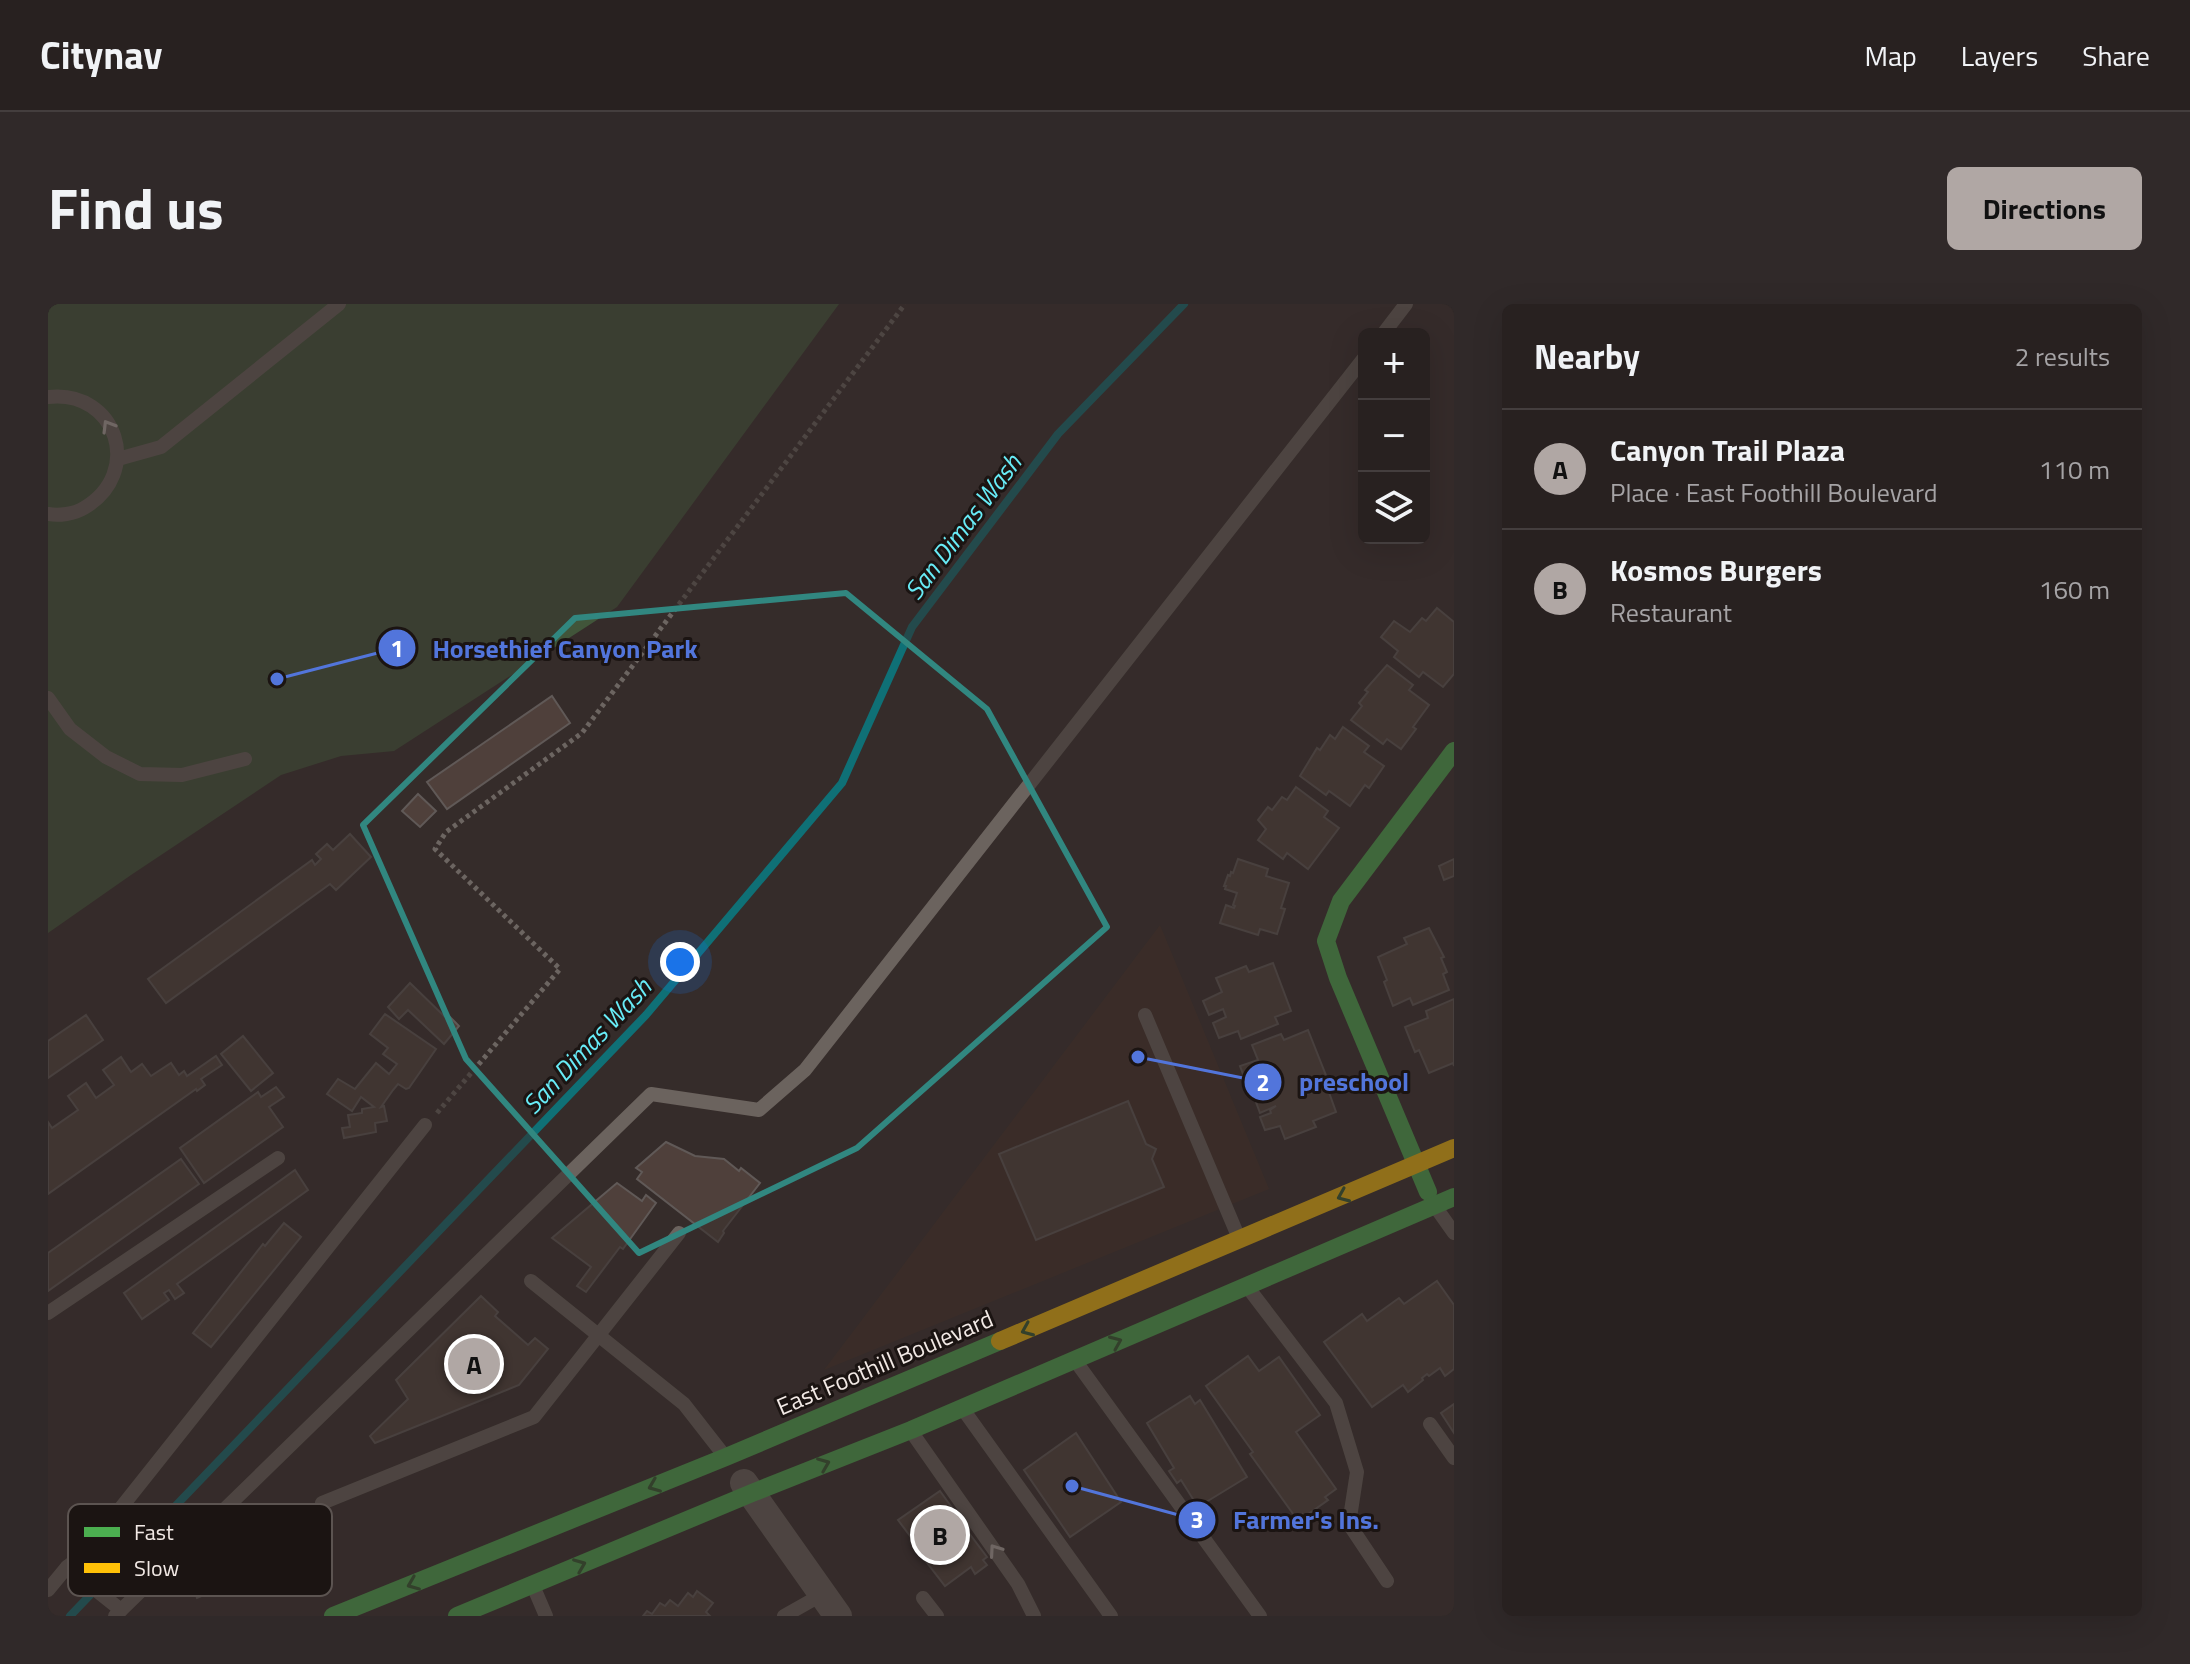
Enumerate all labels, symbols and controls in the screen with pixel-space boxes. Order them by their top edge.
text: Citynav [40,26,162,84]
text: Map [1864,34,1917,77]
text: Layers [1961,34,2038,77]
text: Share [2082,34,2150,77]
text: Find us [48,166,224,251]
button: Directions [1947,167,2142,250]
map controls [1358,328,1430,544]
button: + [1358,328,1430,400]
text: Nearby [1534,330,1640,382]
text: 2 results [2015,337,2110,376]
button: − [1358,400,1430,472]
one-way arrow [103,420,118,435]
text: Canyon Trail Plaza [1610,427,1845,473]
water label: San Dimas Wash [895,445,1031,608]
text: A [1552,450,1568,489]
text: 110 m [2039,450,2110,489]
button: layers [1358,472,1430,544]
text: Place · East Foothill Boulevard [1610,473,1937,512]
text: Kosmos Burgers [1610,547,1822,593]
text: B [1552,570,1568,609]
text: 160 m [2039,570,2110,609]
text: Restaurant [1610,593,1732,632]
callout: Horsethief Canyon Park [377,623,714,673]
text: Horsethief Canyon Park [432,629,698,668]
text: 1 [390,630,404,666]
your location [660,942,700,982]
water label: San Dimas Wash [513,968,661,1123]
callout: preschool [1243,1057,1425,1107]
text: preschool [1299,1062,1409,1101]
text: 2 [1256,1064,1270,1100]
one-way arrow [1337,1186,1351,1202]
street label: East Foothill Boulevard [771,1300,999,1424]
one-way arrow [1020,1320,1035,1336]
pin: A [448,1334,500,1394]
one-way arrow [1107,1336,1122,1352]
one-way arrow [816,1457,830,1474]
one-way arrow [648,1476,662,1493]
callout: Farmer's Ins. [1177,1495,1395,1545]
text: Farmer's Ins. [1233,1500,1379,1539]
text: 3 [1190,1501,1204,1537]
legend [68,1504,332,1596]
pin: B [914,1505,966,1565]
text: Fast [134,1515,174,1549]
one-way arrow [990,1544,1005,1558]
text: Slow [134,1551,180,1585]
one-way arrow [572,1558,586,1574]
one-way arrow [407,1574,421,1590]

